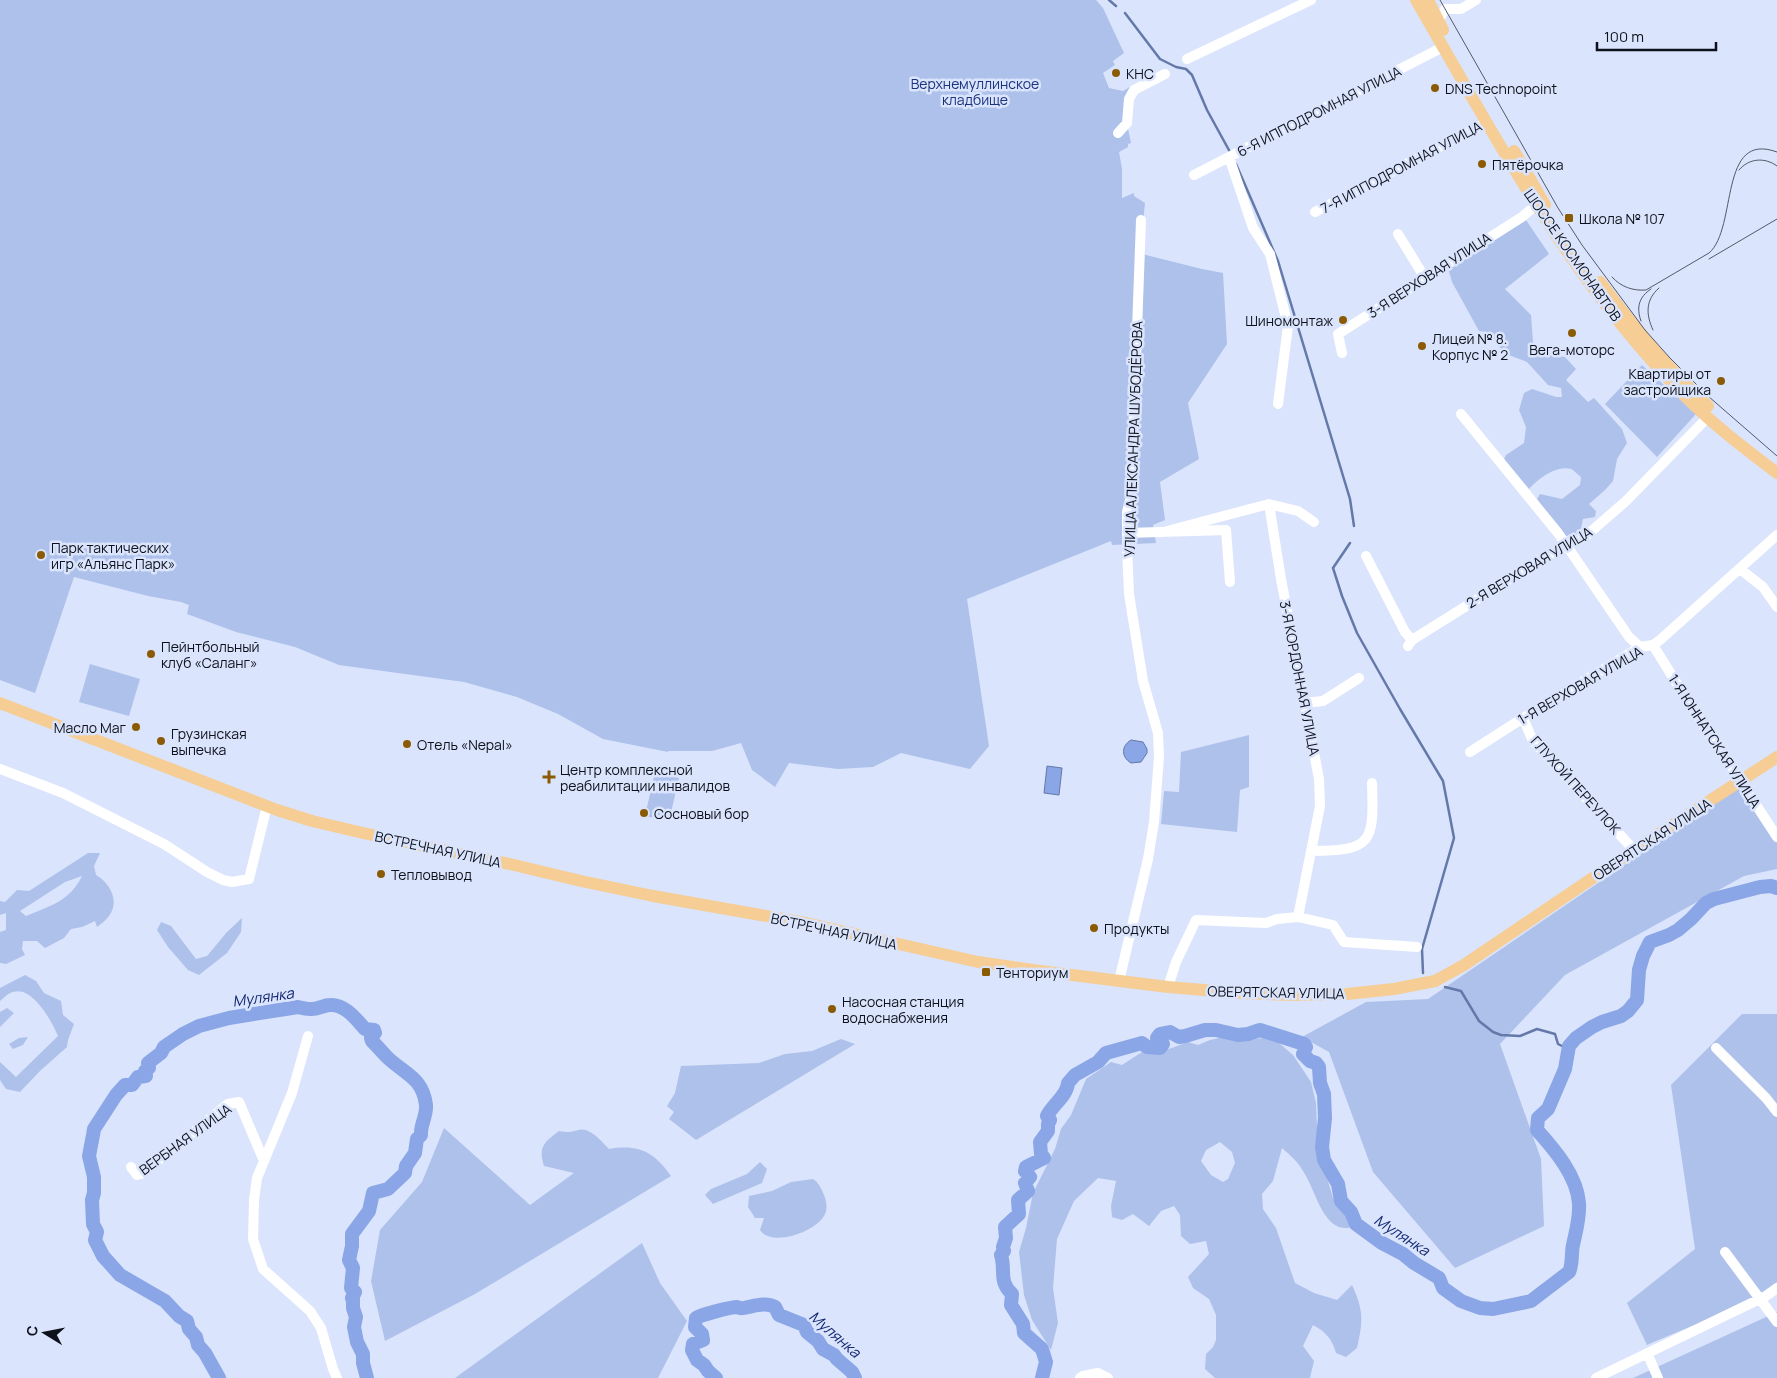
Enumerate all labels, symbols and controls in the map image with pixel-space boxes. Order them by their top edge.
scale bar [1597,20,1716,52]
text: 100 m [1604,26,1644,47]
street label: 6-Я ИППОДРОМНАЯ УЛИЦА [1234,61,1404,161]
place label: КНС [1126,64,1154,83]
marker: КНС [1110,67,1122,79]
park label: Верхнемуллинское кладбище [911,74,1039,109]
place label: DNS Technopoint [1445,79,1558,98]
marker: DNS Technopoint [1429,82,1441,94]
street label: 7-Я ИППОДРОМНАЯ УЛИЦА [1317,116,1485,218]
place label: Пятёрочка [1492,155,1564,174]
marker: Пятёрочка [1476,158,1488,170]
street label: ШОССЕ КОСМОНАВТОВ [1520,185,1626,325]
place label: Школа № 107 [1579,209,1665,228]
marker: Школа № 107 [1563,212,1575,224]
street label: 3-Я ВЕРХОВАЯ УЛИЦА [1364,228,1494,322]
place label: Шиномонтаж [1245,311,1333,330]
marker: Шиномонтаж [1337,314,1349,326]
street label: УЛИЦА АЛЕКСАНДРА ШУБОДЁРОВА [1119,320,1147,557]
marker: Вега-моторс [1566,327,1578,339]
place label: Лицей № 8. Корпус № 2 [1432,329,1508,364]
marker: Лицей № 8. Корпус № 2 [1416,340,1428,352]
place label: Вега-моторс [1529,340,1615,359]
place label: Квартиры от застройщика [1623,364,1711,399]
marker: Квартиры от застройщика [1715,375,1727,387]
street label: 2-Я ВЕРХОВАЯ УЛИЦА [1462,522,1596,612]
place label: Парк тактических игр «Альянс Парк» [51,538,175,573]
marker: Парк тактических игр «Альянс Парк» [35,549,47,561]
street label: 3-Я КОРДОННАЯ УЛИЦА [1276,599,1324,757]
place label: Пейнтбольный клуб «Саланг» [161,637,260,672]
street label: 1-Я ВЕРХОВАЯ УЛИЦА [1514,641,1646,729]
marker: Пейнтбольный клуб «Саланг» [145,648,157,660]
street label: 1-Я ЮННАТСКАЯ УЛИЦА [1664,670,1766,812]
place label: Масло Маг [54,718,126,737]
marker: Масло Маг [130,721,142,733]
place label: Грузинская выпечка [171,724,247,759]
street label: ГЛУХОЙ ПЕРЕУЛОК [1527,732,1626,839]
marker: Грузинская выпечка [155,735,167,747]
place label: Отель «Nepal» [417,735,513,754]
marker: Отель «Nepal» [401,738,413,750]
place label: Центр комплексной реабилитации инвалидов [560,760,730,795]
marker: Центр комплексной реабилитации инвалидов [542,770,556,784]
street label: ОВЕРЯТСКАЯ УЛИЦА [1589,794,1715,884]
place label: Сосновый бор [654,804,749,823]
marker: Сосновый бор [638,807,650,819]
street label: ВСТРЕЧНАЯ УЛИЦА [373,826,503,872]
place label: Тепловывод [391,865,472,884]
marker: Тепловывод [375,868,387,880]
street label: ВСТРЕЧНАЯ УЛИЦА [769,908,899,954]
place label: Пpoдукты [1104,919,1169,938]
marker: Пpoдукты [1088,922,1100,934]
place label: Тенториум [996,963,1068,982]
marker: Тенториум [980,966,992,978]
street label: ОВЕРЯТСКАЯ УЛИЦА [1207,981,1345,1003]
water label: Мулянка [231,982,296,1012]
place label: Насосная станция водоснабжения [842,992,964,1027]
marker: Насосная станция водоснабжения [826,1003,838,1015]
street label: ВЕРБНАЯ УЛИЦА [135,1099,235,1179]
water label: Мулянка [1370,1209,1434,1261]
water label: Мулянка [805,1306,866,1363]
north arrow [20,1308,70,1358]
text: С [21,1324,42,1337]

